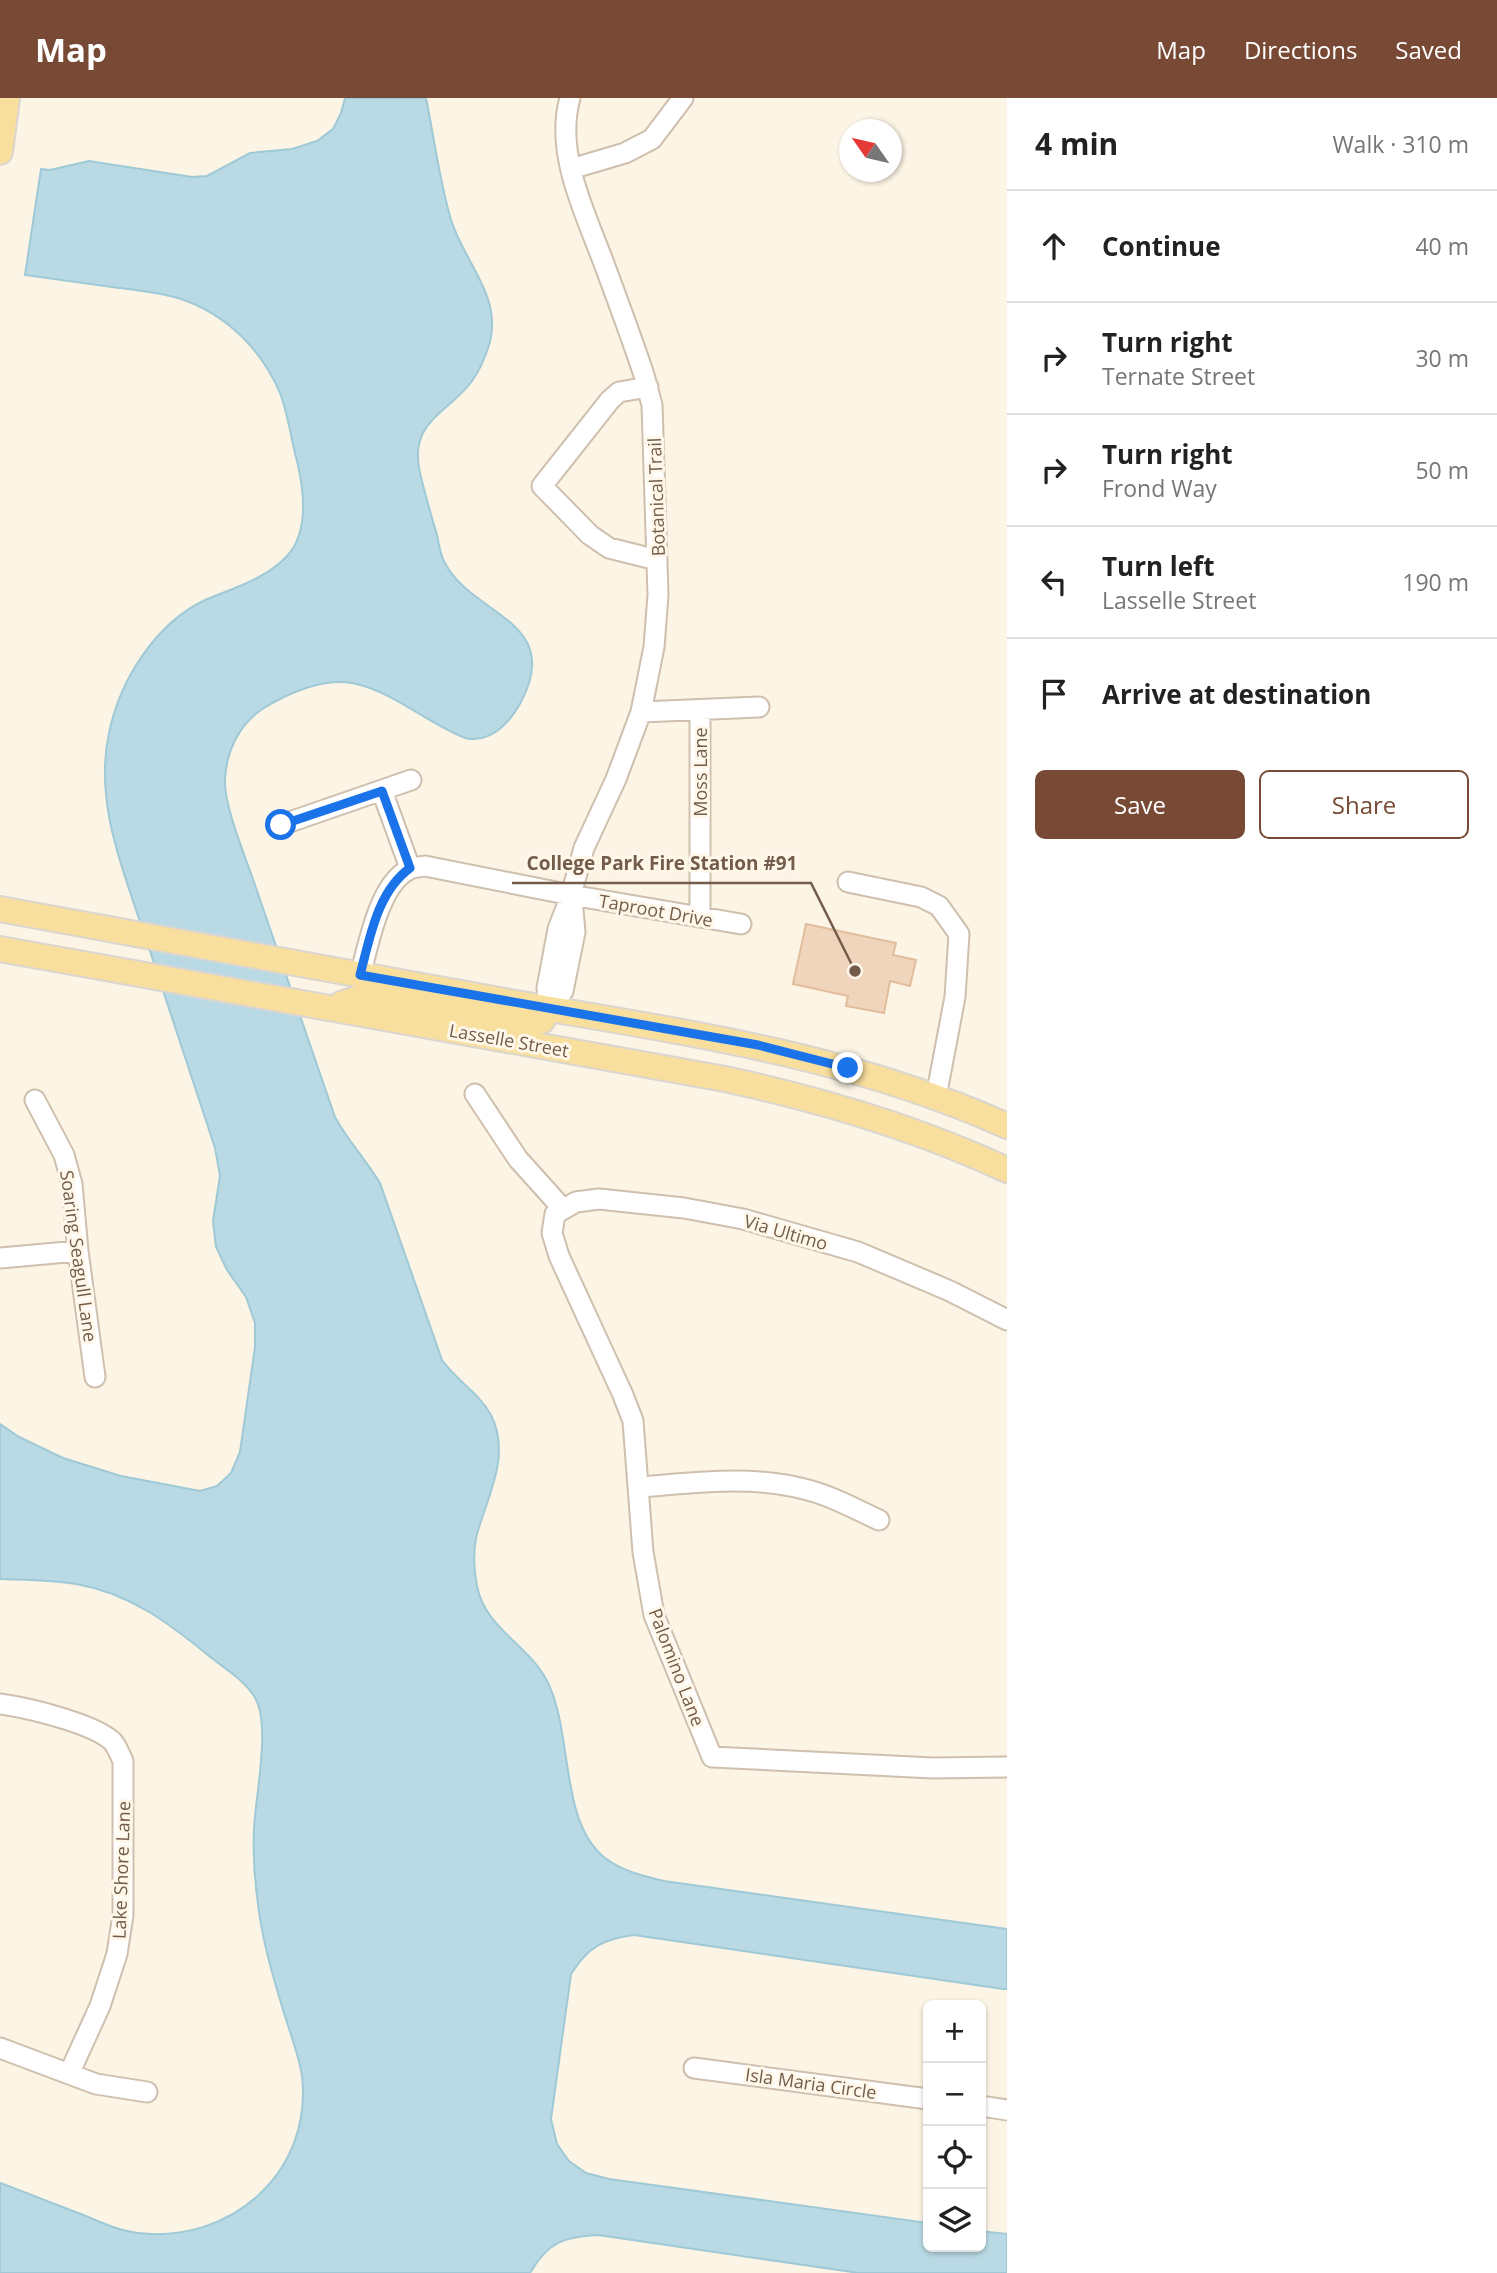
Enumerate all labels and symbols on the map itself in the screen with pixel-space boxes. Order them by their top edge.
north arrow [839,119,902,182]
street label: Botanical Trail [642,437,670,557]
street label: Moss Lane [688,727,712,817]
route start [265,809,296,840]
callout: College Park Fire Station #91 [512,843,811,883]
text: College Park Fire Station #91 [527,850,797,876]
street label: Taproot Drive [597,888,715,932]
street label: Lasselle Street [447,1018,571,1062]
route end [832,1052,863,1083]
street label: Soaring Seagull Lane [55,1169,103,1343]
street label: Via Ultimo [741,1209,831,1255]
street label: Palomino Lane [643,1605,711,1729]
street label: Lake Shore Lane [107,1801,135,1939]
street label: Isla Maria Circle [744,2062,878,2104]

